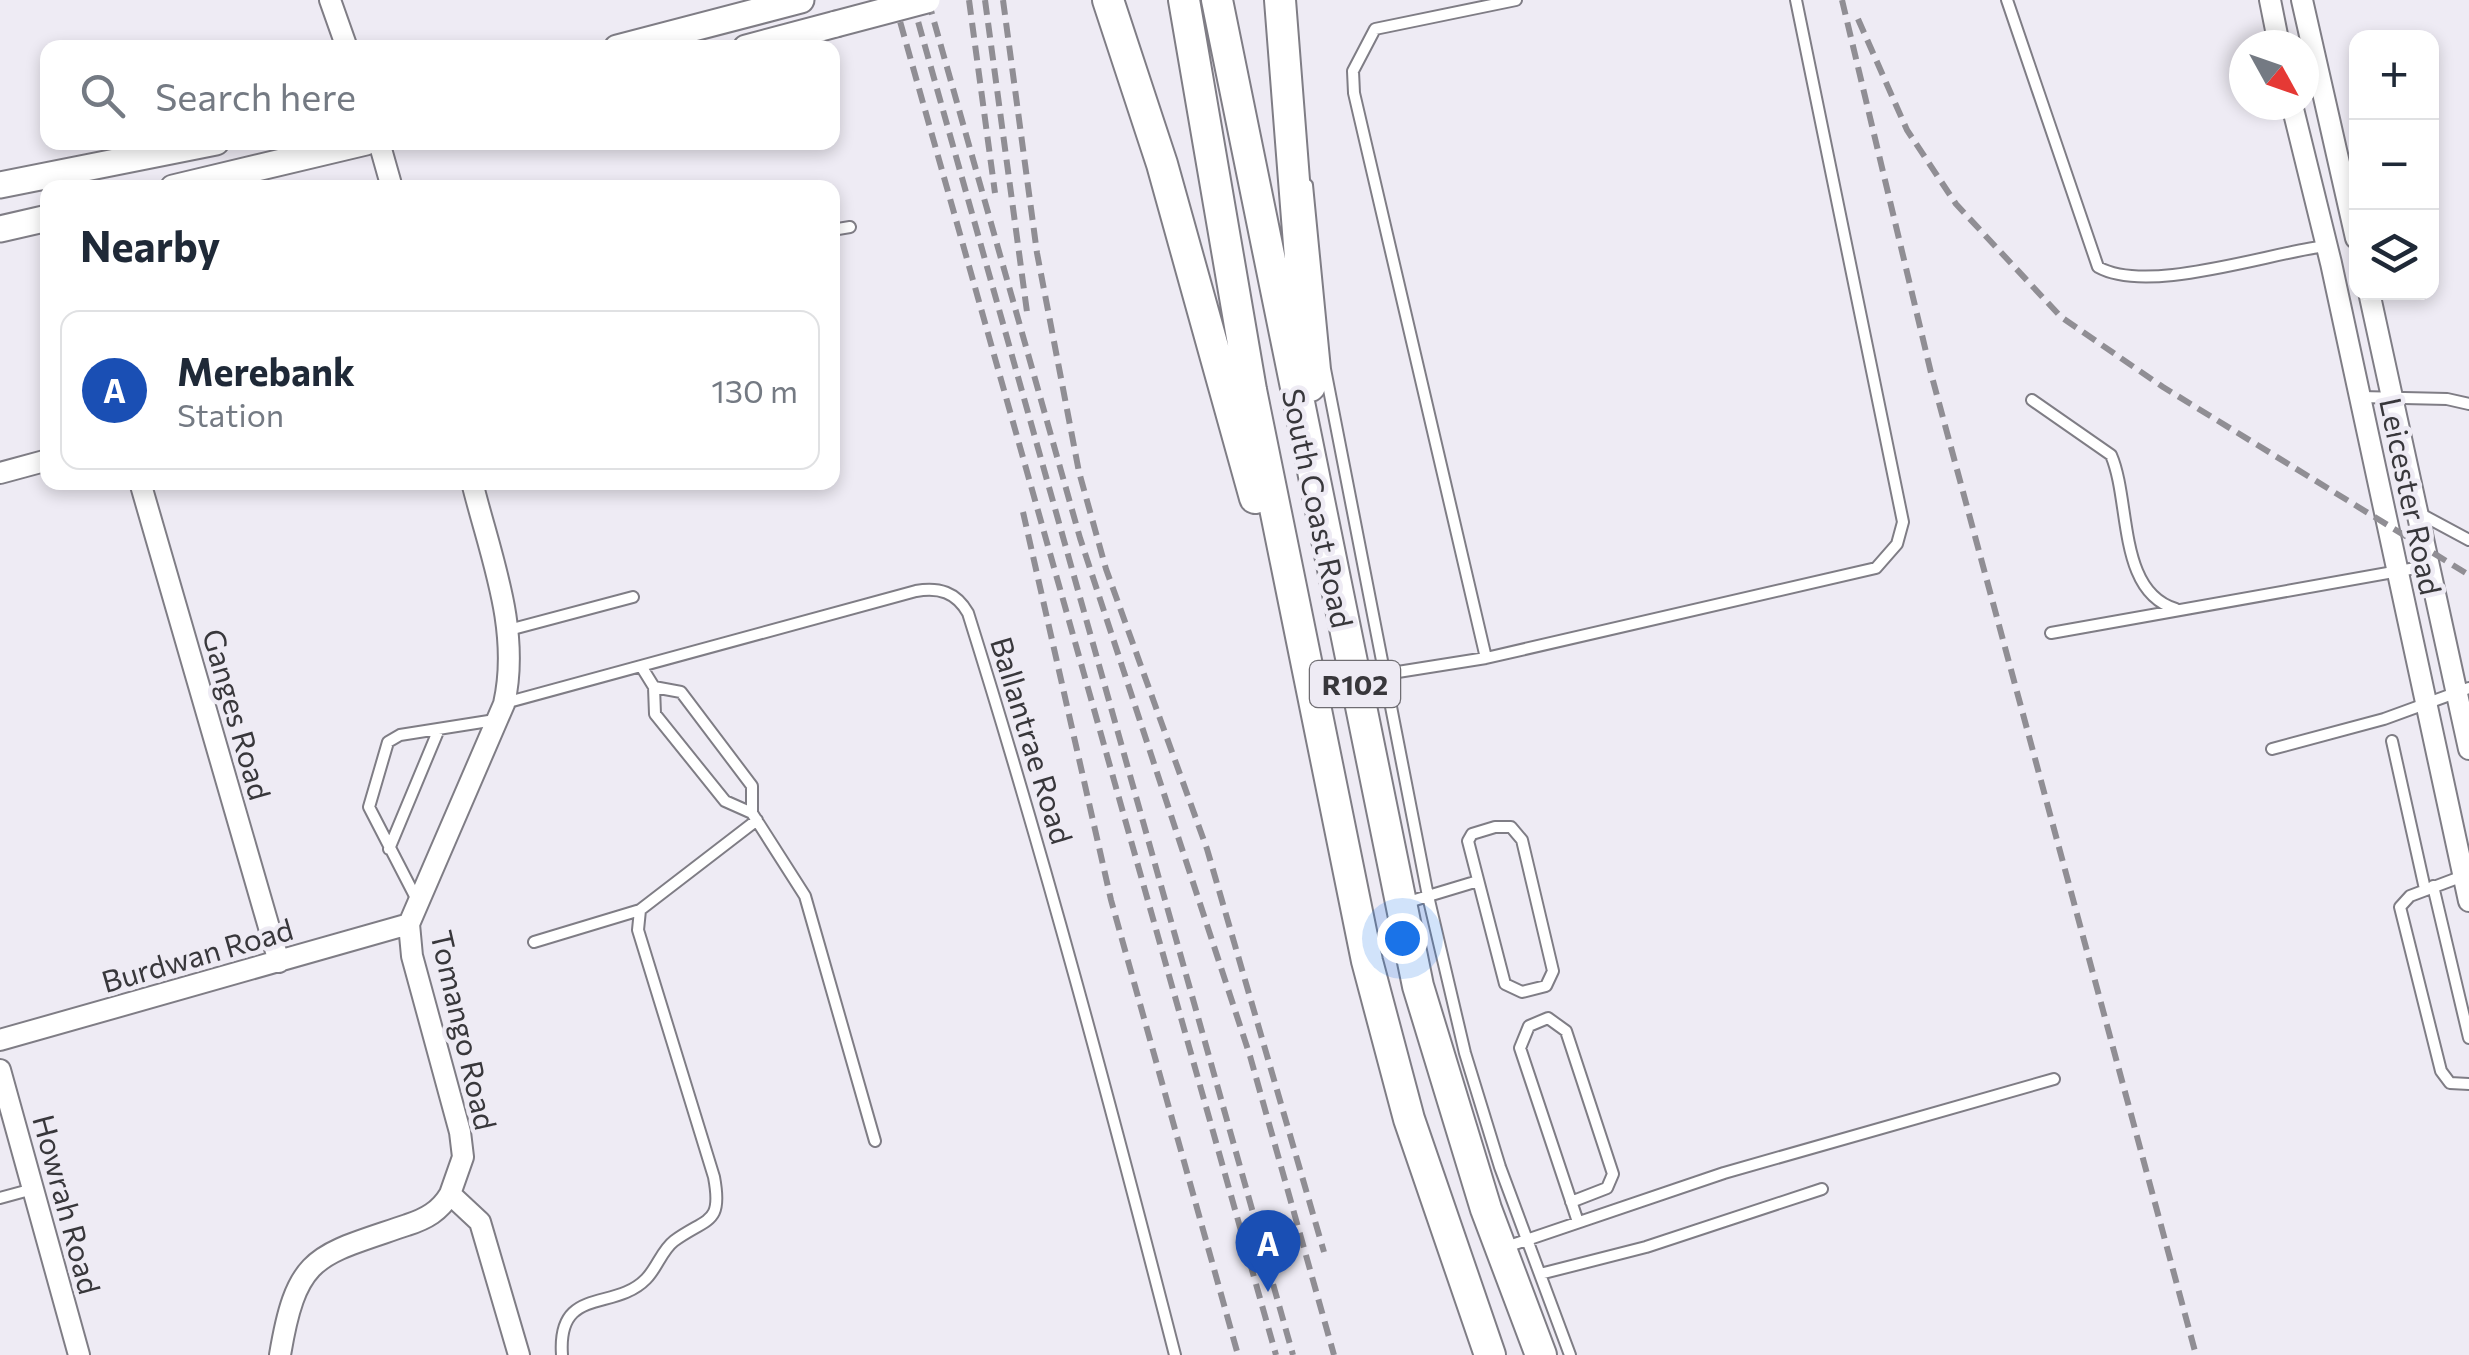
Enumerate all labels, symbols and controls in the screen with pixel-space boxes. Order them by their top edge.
north arrow [2229,30,2319,120]
map controls [2349,30,2439,300]
button: + [2349,30,2439,120]
search box [40,40,840,150]
icon: search [75,68,130,123]
text: Search here [155,72,356,119]
button: − [2349,120,2439,210]
button: layers [2349,210,2439,300]
text: Nearby [80,219,220,271]
text: Merebank [177,347,355,394]
text: A [103,370,126,410]
text: 130 m [711,370,798,410]
street label: South Coast Road [1276,385,1362,631]
text: Station [177,394,284,434]
street label: Leicester Road [2373,394,2451,598]
street label: Ganges Road [196,624,280,804]
street label: Ballantrae Road [984,632,1082,848]
road number: R102 [1310,661,1400,707]
street label: Burdwan Road [97,909,297,999]
your location [1377,913,1428,964]
street label: Tomango Road [424,927,506,1133]
street label: Howrah Road [26,1110,110,1298]
pin: A [1236,1210,1300,1292]

